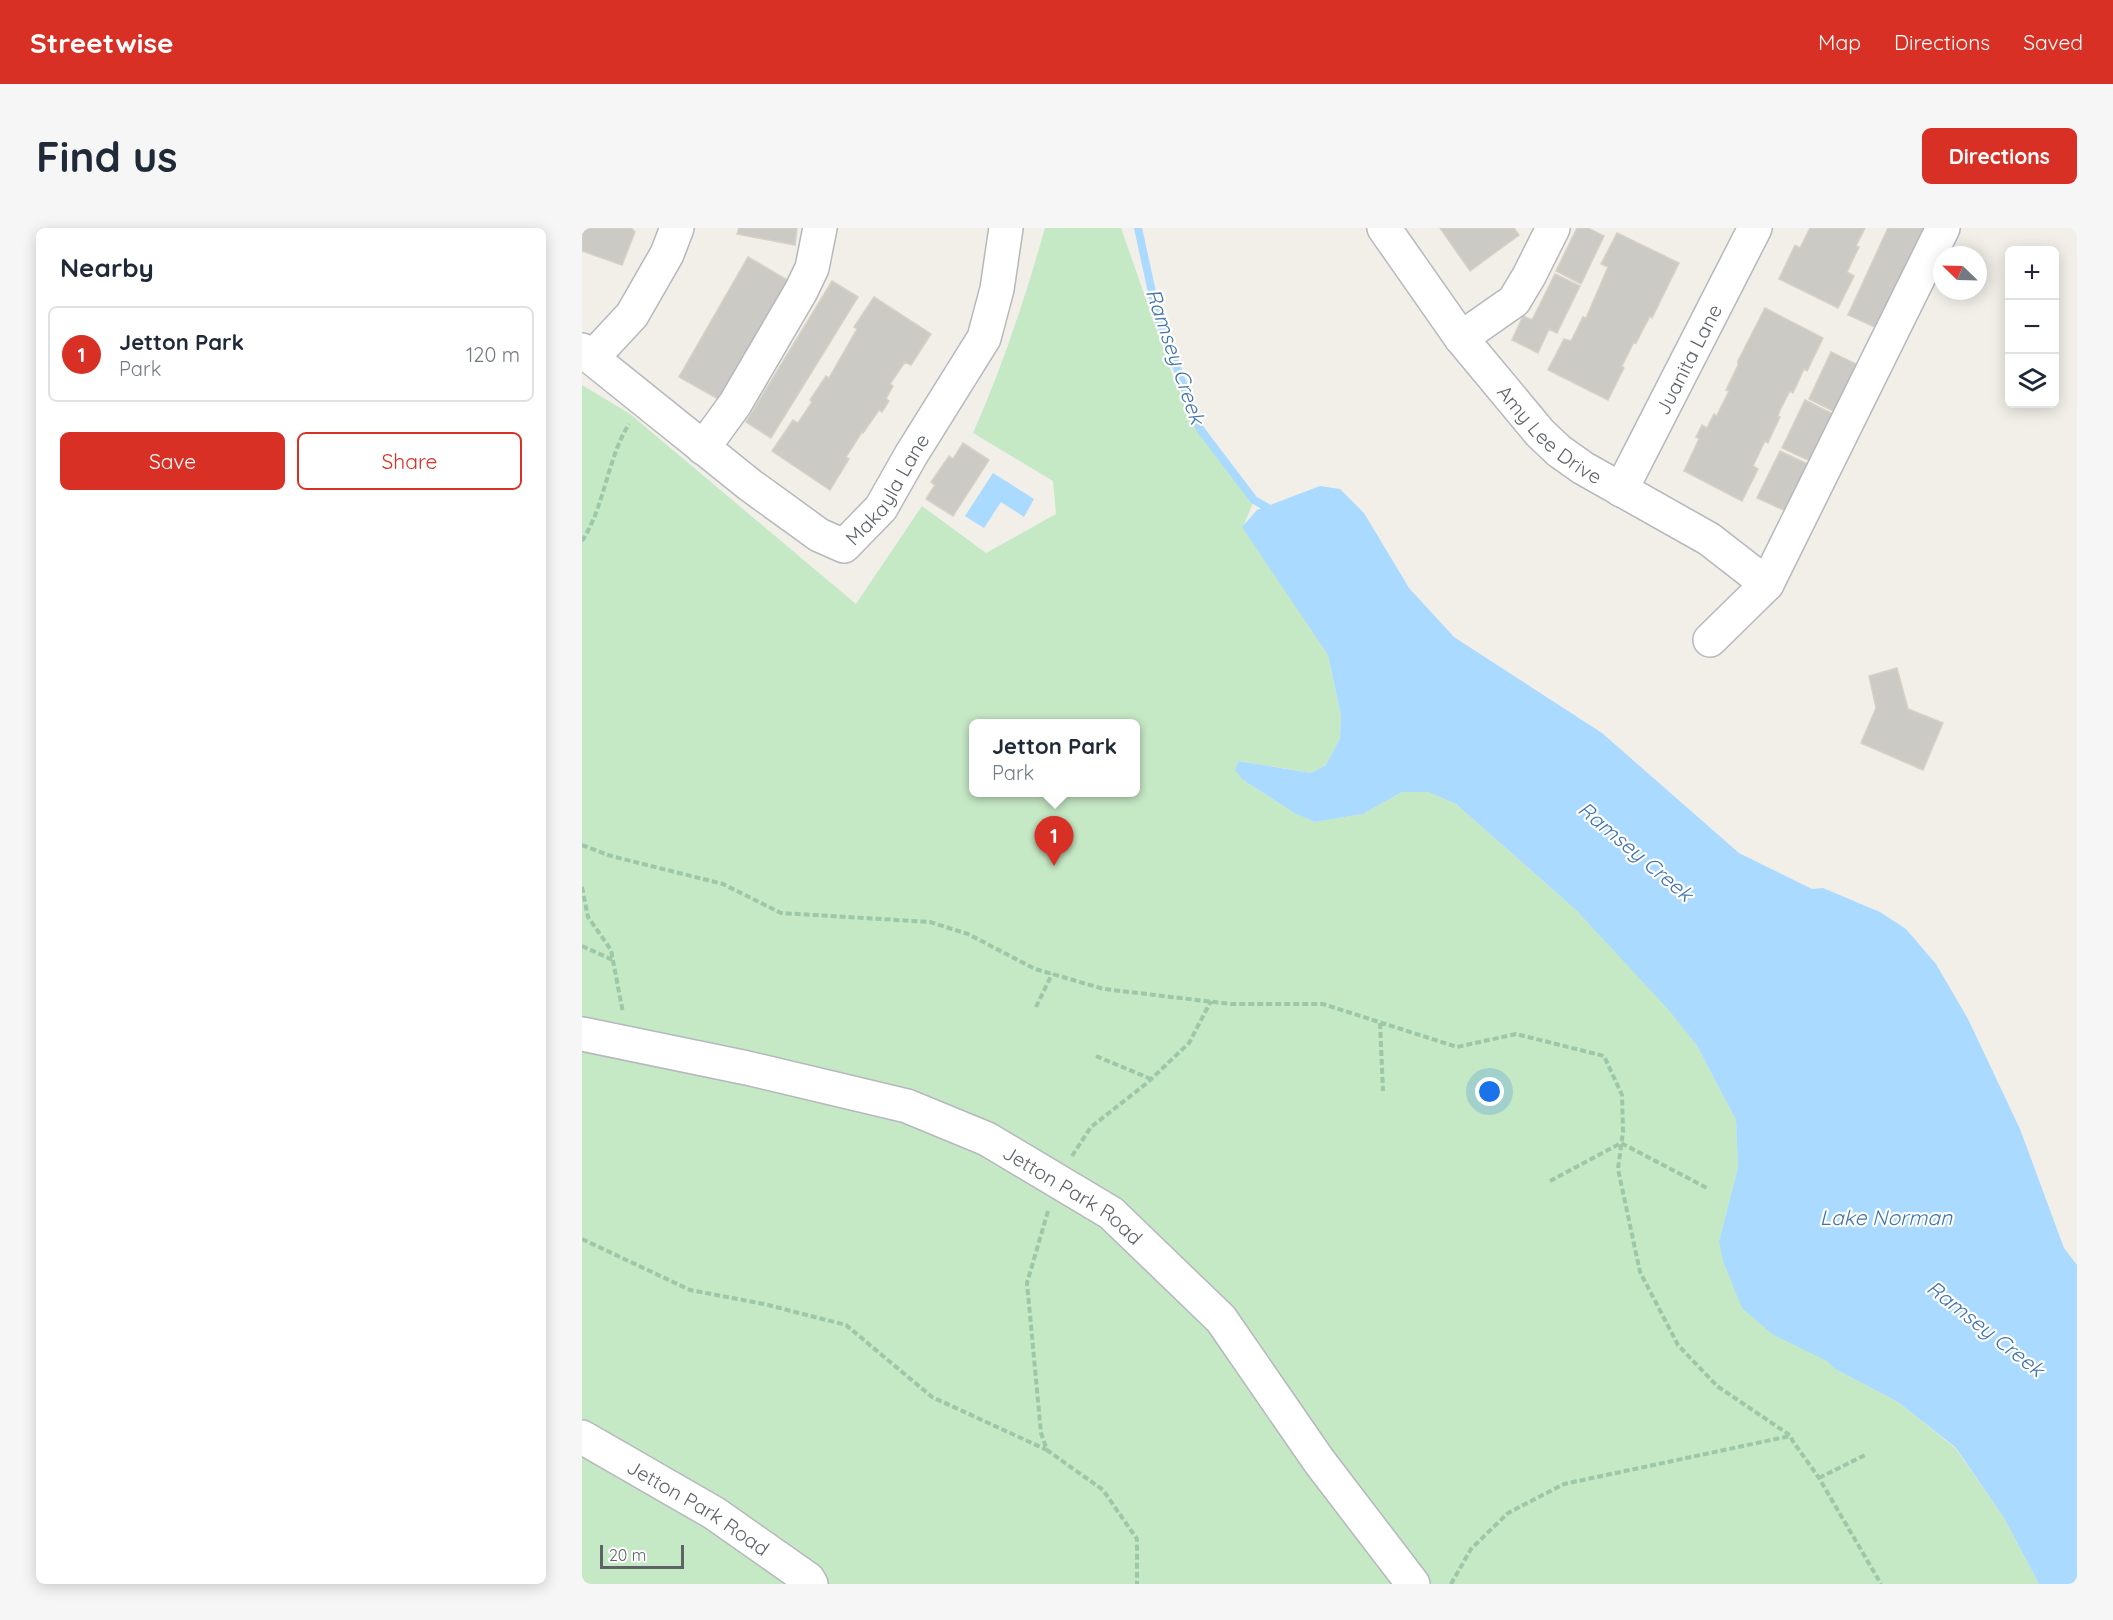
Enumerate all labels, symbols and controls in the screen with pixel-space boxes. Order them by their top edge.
text: Streetwise [30,25,173,60]
text: Map [1818,29,1861,55]
text: Directions [1894,29,1990,55]
text: Saved [2023,29,2083,55]
button: Directions [1922,128,2077,184]
text: Find us [36,130,178,183]
north arrow [1933,246,1987,300]
map controls [2005,246,2059,408]
button: + [2005,246,2059,300]
text: Nearby [60,251,154,284]
water label: Ramsey Creek [1141,285,1212,429]
street label: Juanita Lane [1649,300,1727,419]
button: − [2005,300,2059,354]
text: Jetton Park [119,328,244,356]
text: 1 [78,342,85,367]
text: 120 m [466,342,520,367]
button: layers [2005,354,2059,408]
text: Park [119,356,161,381]
street label: Amy Lee Drive [1493,379,1607,489]
street label: Makayla Lane [840,429,934,550]
button: Save [60,432,285,490]
button: Share [297,432,522,490]
popup [969,719,1140,797]
text: Jetton Park [992,732,1117,760]
text: Park [992,760,1034,785]
water label: Ramsey Creek [1573,796,1700,908]
pin: 1 [1034,816,1074,866]
your location [1475,1077,1504,1106]
street label: Jetton Park Road [999,1139,1148,1249]
water label: Lake Norman [1820,1204,1953,1230]
water label: Ramsey Creek [1922,1274,2051,1383]
street label: Jetton Park Road [623,1453,774,1561]
scale bar [600,1542,684,1570]
text: 20 m [609,1545,646,1565]

